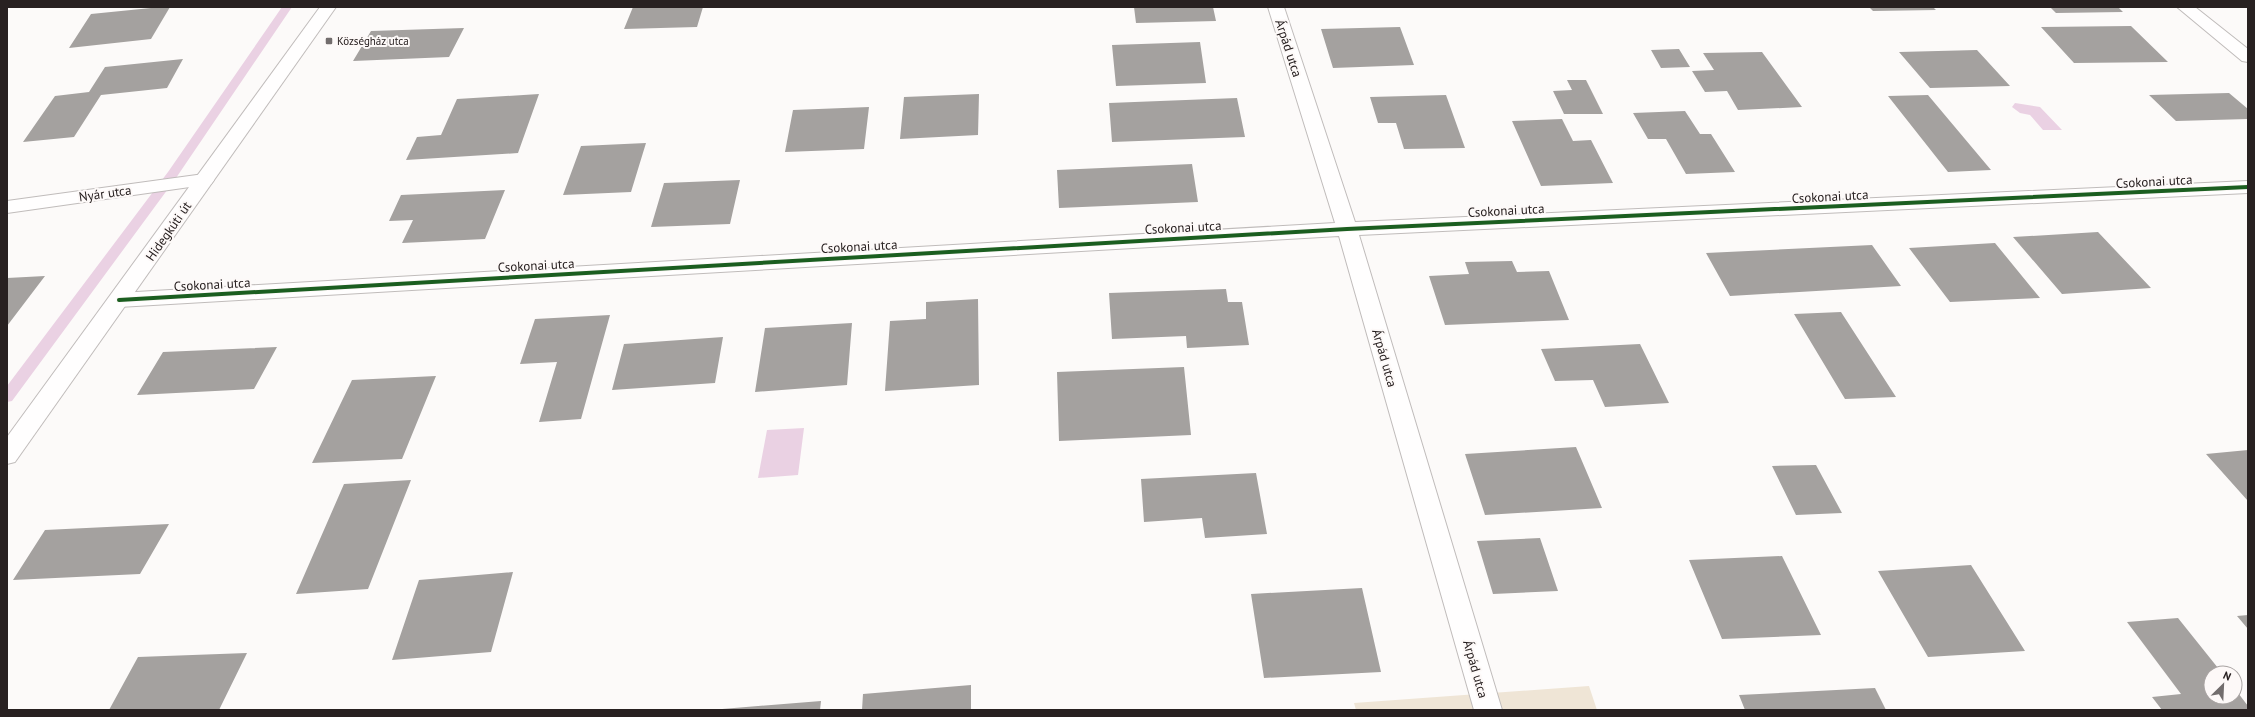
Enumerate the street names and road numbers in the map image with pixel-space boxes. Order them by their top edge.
street label: Árpád utca [1271,17,1306,79]
street label: Csokonai utca [2115,171,2193,192]
street label: Nyár utca [78,181,132,206]
street label: Csokonai utca [1791,186,1869,207]
street label: Hidegkúti út [142,198,195,264]
street label: Csokonai utca [1467,200,1545,221]
street label: Csokonai utca [1144,217,1222,238]
street label: Csokonai utca [820,236,898,257]
street label: Csokonai utca [497,255,575,276]
street label: Csokonai utca [173,274,251,295]
street label: Árpád utca [1368,327,1401,389]
street label: Árpád utca [1459,638,1492,700]

